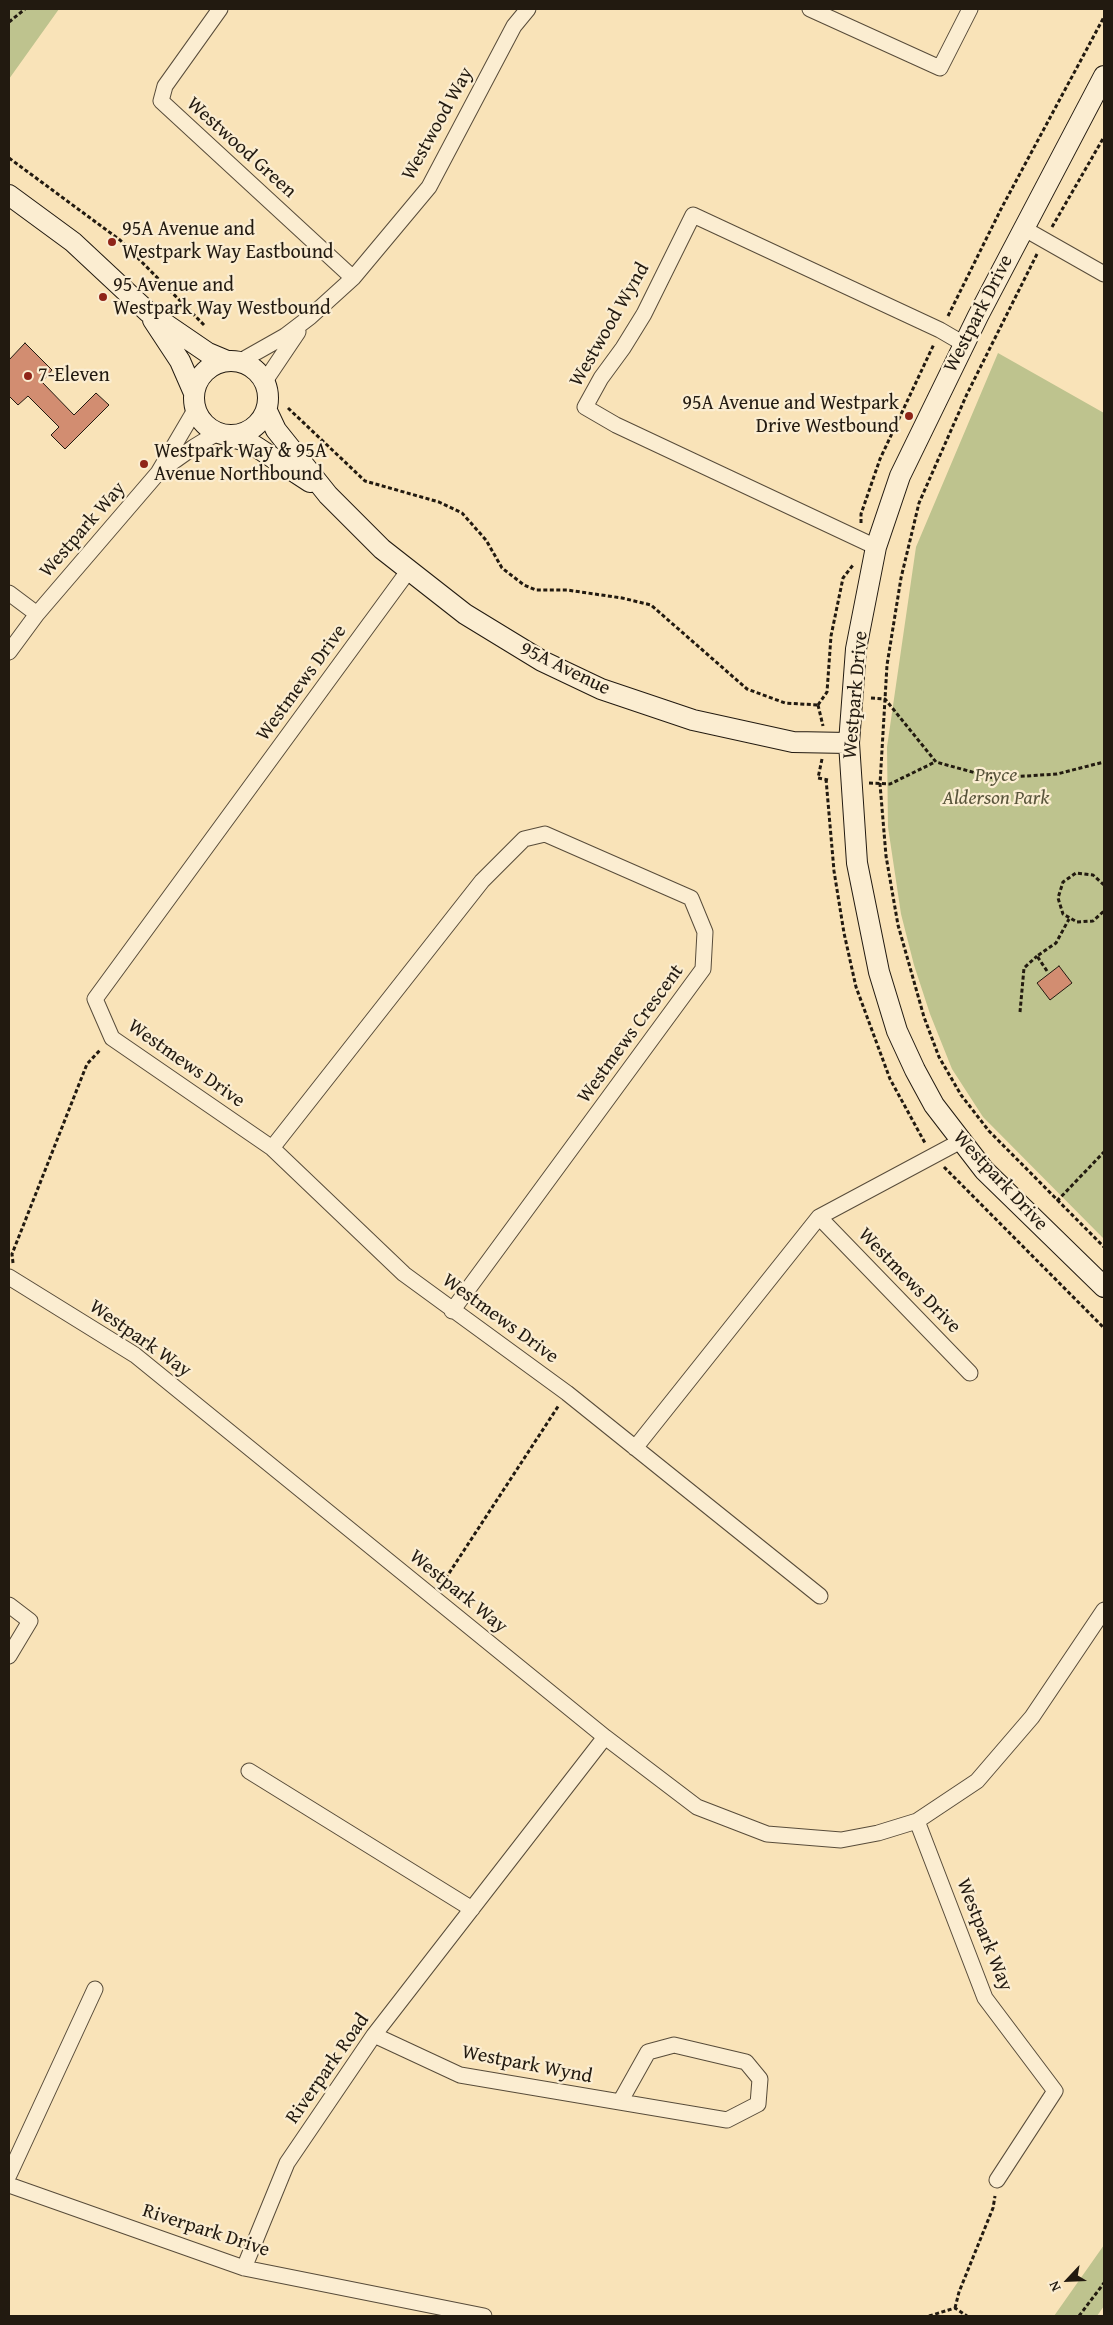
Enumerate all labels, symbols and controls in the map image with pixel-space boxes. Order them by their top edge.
street label: Westwood Way [397,63,479,185]
street label: Westwood Green [181,92,301,204]
place label: 95A Avenue and Westpark Way Eastbound [122,218,334,265]
marker: 95A Avenue and Westpark Way Eastbound [106,236,118,248]
street label: Westpark Drive [939,251,1019,377]
street label: Westwood Wynd [565,259,655,391]
place label: 95 Avenue and Westpark Way Westbound [113,274,331,321]
marker: 95 Avenue and Westpark Way Westbound [97,291,109,303]
place label: 7-Eleven [38,364,110,388]
marker: 7-Eleven [22,370,34,382]
place label: 95A Avenue and Westpark Drive Westbound [682,392,899,439]
marker: 95A Avenue and Westpark Drive Westbound [903,410,915,422]
place label: Westpark Way & 95A Avenue Northbound [154,440,327,487]
marker: Westpark Way & 95A Avenue Northbound [138,458,150,470]
street label: Westpark Way [35,477,131,583]
street label: Westmews Drive [252,620,352,746]
street label: Westpark Drive [838,630,874,760]
street label: 95A Avenue [516,637,614,701]
park label: Pryce Alderson Park [943,764,1049,811]
street label: Westmews Crescent [573,960,689,1108]
street label: Westmews Drive [123,1015,249,1113]
street label: Westpark Drive [947,1126,1053,1236]
street label: Westmews Drive [853,1223,965,1339]
street label: Westmews Drive [437,1269,563,1369]
street label: Westpark Way [84,1295,196,1383]
street label: Westpark Way [404,1545,512,1639]
street label: Westpark Way [951,1875,1017,1995]
street label: Riverpark Road [281,2009,375,2129]
street label: Westpark Wynd [460,2041,594,2089]
street label: Riverpark Drive [139,2199,273,2263]
north arrow [1043,2255,1093,2305]
text: N [1043,2278,1065,2295]

